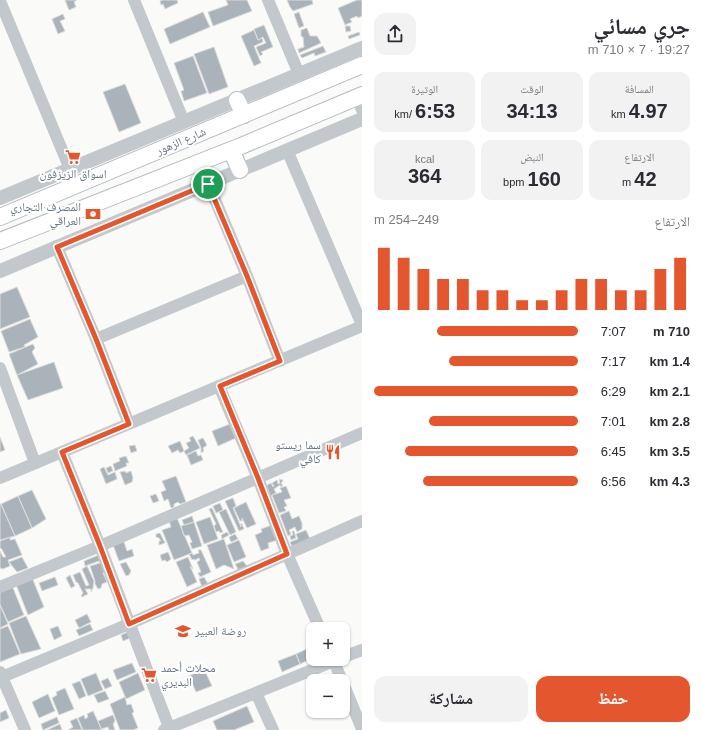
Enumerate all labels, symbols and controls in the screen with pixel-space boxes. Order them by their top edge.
button: share [374,13,416,55]
text: جري مسائي [594,14,690,39]
text: 19:27 · 7 × 710 m [588,42,690,57]
text: الوتيرة [411,83,438,95]
text: الوقت [520,83,544,95]
text: المسافة [625,83,654,95]
text: 6:53 [415,100,455,122]
text: 34:13 [506,100,558,122]
text: 4.97 [629,100,668,122]
text: /km [394,108,415,120]
text: km [611,108,629,120]
street label: شارع الزهور [153,124,208,159]
supermarket icon: اسواق الزيزفون [64,148,82,166]
text: النبض [520,151,544,163]
text: الارتفاع [624,151,654,163]
text: kcal [415,153,434,165]
text: 364 [408,165,441,187]
place label: اسواق الزيزفون [39,167,107,181]
pin [191,167,225,201]
text: 160 [528,168,561,190]
text: 42 [634,168,657,190]
icon: arrive [197,173,219,195]
text: bpm [503,176,528,188]
text: m [622,176,634,188]
place label: المصرف التجاري العراقي [10,200,81,231]
bank icon: المصرف التجاري العراقي [84,205,102,223]
text: 249–254 m [374,212,439,227]
text: الارتفاع [655,214,690,229]
text: 7:07 [601,324,626,339]
text: 710 m [653,324,690,339]
text: 7:17 [601,354,626,369]
text: 1.4 km [650,354,690,369]
text: 6:29 [601,384,626,399]
text: 2.1 km [650,384,690,399]
text: 7:01 [601,414,626,429]
text: 2.8 km [650,414,690,429]
place label: سما ريستو كافي [275,438,321,469]
restaurant icon: سما ريستو كافي [324,443,342,461]
text: 6:45 [601,444,626,459]
text: 3.5 km [650,444,690,459]
text: 6:56 [601,474,626,489]
text: 4.3 km [650,474,690,489]
school or university icon: روضة العبير [174,622,192,640]
map controls [306,622,350,718]
button: + [306,622,350,666]
place label: روضة العبير [194,624,247,638]
place label: محلات أحمد البديري [161,661,216,692]
supermarket icon: محلات أحمد البديري [140,666,158,684]
button: − [306,674,350,718]
button: مشاركة [374,676,528,722]
button: حفظ [536,676,690,722]

